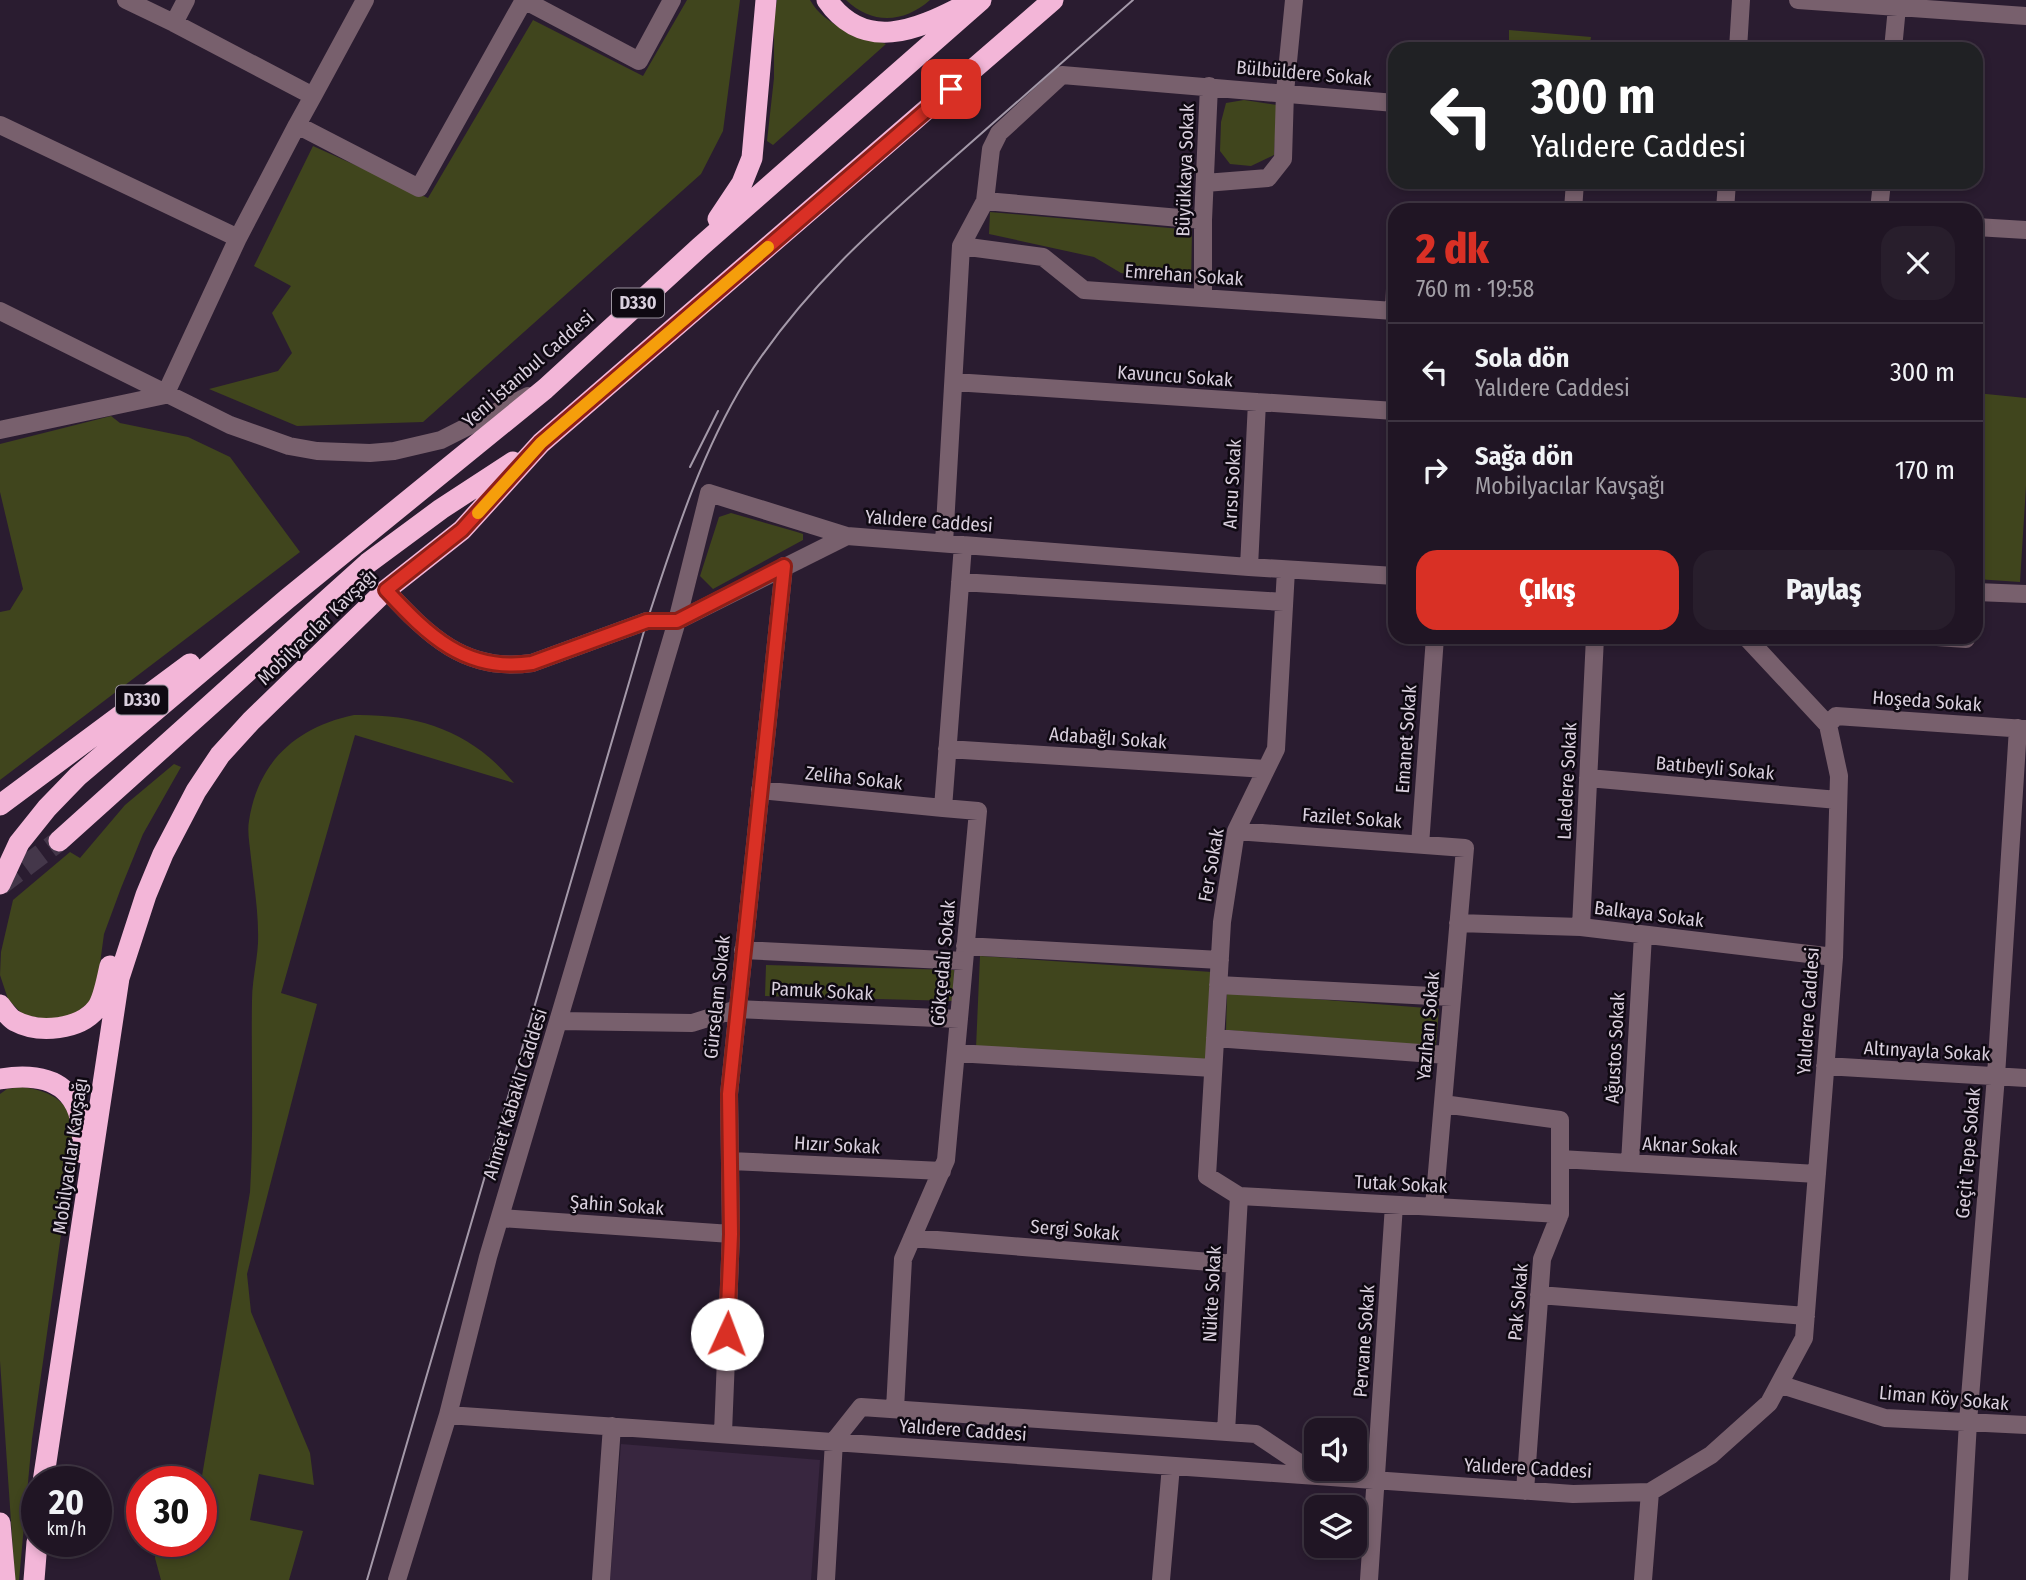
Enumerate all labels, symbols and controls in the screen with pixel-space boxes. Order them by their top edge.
street label: Bülbüldere Sokak [1235,56,1373,90]
pin [921,59,981,119]
text: 300 m [1531,67,1655,126]
icon: arrive [932,70,970,108]
icon: left [1416,70,1507,161]
street label: Büyükkaya Sokak [1171,103,1199,237]
text: Yalıdere Caddesi [1531,127,1746,165]
text: 2 dk [1416,224,1489,274]
button: close [1881,226,1955,300]
street label: Emrehan Sokak [1124,259,1244,291]
text: 760 m · 19:58 [1416,275,1534,303]
road number: D330 [612,288,664,318]
street label: Yeni İstanbul Caddesi [458,306,598,432]
text: Sola dön [1475,343,1569,374]
icon: left [1416,353,1454,391]
text: 300 m [1890,357,1955,388]
street label: Kavuncu Sokak [1116,360,1234,392]
text: Yalıdere Caddesi [1475,374,1630,402]
street label: Arısu Sokak [1218,438,1246,530]
text: Sağa dön [1475,441,1574,472]
icon: right [1416,451,1454,489]
text: 170 m [1895,455,1955,486]
text: Mobilyacılar Kavşağı [1475,472,1665,500]
street label: Yalıdere Caddesi [864,505,994,537]
button: Çıkış [1416,550,1679,630]
button: Paylaş [1693,550,1955,630]
street label: Mobilyacılar Kavşağı [253,564,381,690]
street label: Emanet Sokak [1391,684,1421,794]
road number: D330 [116,686,168,714]
street label: Hoşeda Sokak [1872,686,1982,716]
street label: Adabağlı Sokak [1048,722,1168,754]
street label: Laledere Sokak [1552,722,1582,840]
street label: Batıbeyli Sokak [1655,751,1775,785]
street label: Zeliha Sokak [804,761,904,795]
street label: Fazilet Sokak [1301,803,1403,833]
street label: Fer Sokak [1193,826,1229,904]
street label: Balkaya Sokak [1593,896,1705,932]
street label: Gökçedalı Sokak [926,899,960,1027]
street label: Gürselam Sokak [699,934,735,1060]
street label: Yalıdere Caddesi [1792,946,1824,1076]
street label: Yazıhan Sokak [1412,970,1444,1082]
street label: Pamuk Sokak [770,977,874,1005]
street label: Ağustos Sokak [1601,992,1629,1104]
street label: Ahmet Kabaklı Caddesi [478,1006,552,1182]
street label: Altınyayla Sokak [1863,1036,1991,1066]
street label: Mobilyacılar Kavşağı [48,1077,92,1235]
street label: Geçit Tepe Sokak [1951,1087,1985,1219]
street label: Hızır Sokak [794,1131,881,1159]
street label: Aknar Sokak [1642,1132,1738,1160]
street label: Tutak Sokak [1354,1170,1448,1198]
street label: Şahin Sokak [569,1190,665,1220]
street label: Sergi Sokak [1029,1215,1121,1245]
street label: Nükte Sokak [1198,1245,1226,1343]
street label: Pak Sokak [1503,1262,1533,1342]
street label: Pervane Sokak [1349,1284,1379,1398]
position arrow [690,1297,764,1371]
street label: Liman Köy Sokak [1878,1381,2010,1415]
street label: Yalıdere Caddesi [898,1414,1028,1446]
map controls [1304,1418,1367,1558]
button: sound [1304,1418,1367,1481]
street label: Yalıdere Caddesi [1464,1453,1592,1483]
speed limit sign: 30 [126,1466,217,1557]
text: 20 [49,1481,84,1523]
button: layers [1304,1495,1367,1558]
text: km/h [46,1518,87,1540]

